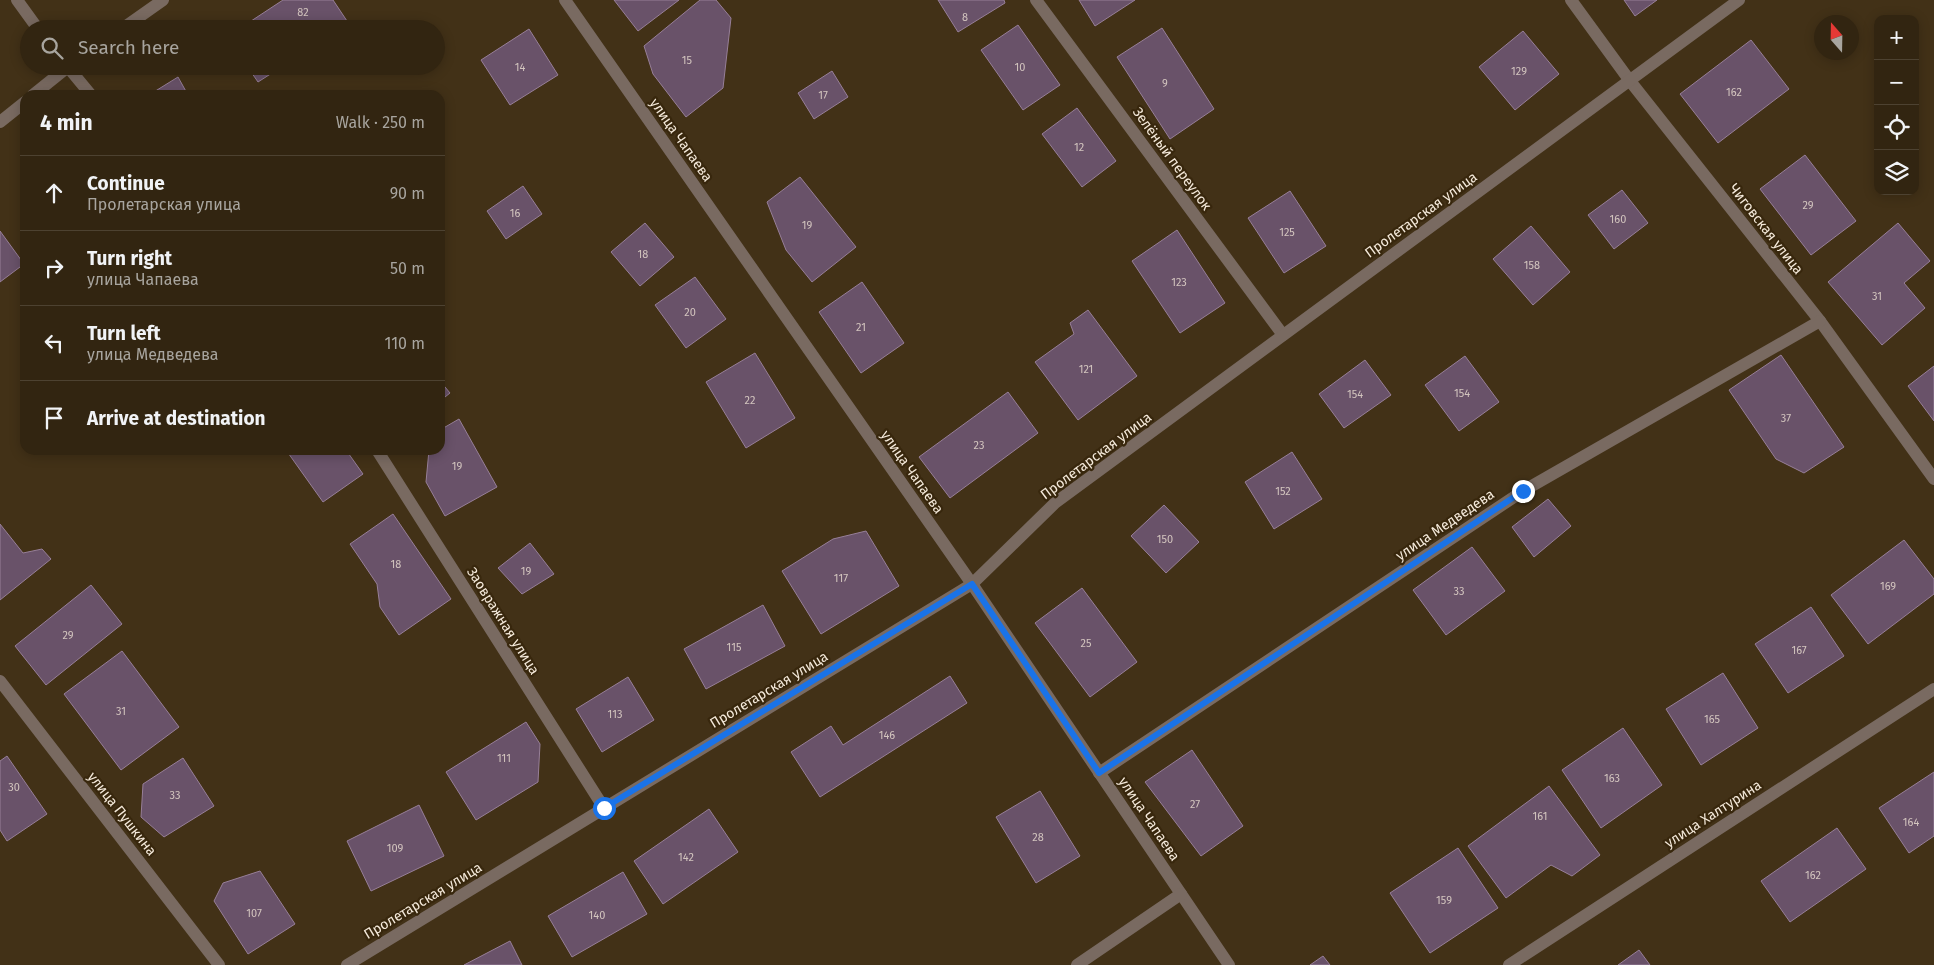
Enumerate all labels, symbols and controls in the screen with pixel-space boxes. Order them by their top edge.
house number: 82 [297,6,309,19]
house number: 8 [962,11,968,24]
north arrow [1814,15,1859,60]
map controls [1874,15,1919,195]
button: + [1874,15,1919,60]
search box [20,20,445,75]
icon: search [38,34,66,62]
text: Search here [78,36,179,59]
house number: 15 [682,54,693,67]
button: − [1874,60,1919,105]
house number: 14 [515,61,525,74]
house number: 10 [1015,61,1025,74]
house number: 129 [1511,65,1527,78]
house number: 9 [1162,77,1168,90]
house number: 162 [1726,86,1742,99]
house number: 17 [818,89,828,102]
street label: улица Чапаева [646,95,716,185]
street label: Зелёный переулок [1129,104,1216,214]
button: locate [1874,105,1919,150]
text: 4 min [40,110,93,136]
text: Walk · 250 m [336,113,425,132]
house number: 12 [1074,141,1084,154]
button: layers [1874,150,1919,195]
street label: Пролетарская улица [1362,169,1480,261]
text: Continue [87,172,165,195]
icon: ahead [40,179,68,207]
street label: Чиговская улица [1725,180,1807,278]
text: 90 m [390,184,425,203]
text: Пролетарская улица [87,195,241,214]
house number: 29 [1802,199,1814,212]
house number: 16 [510,207,520,220]
house number: 160 [1610,213,1626,226]
house number: 19 [802,219,812,232]
house number: 125 [1279,226,1295,239]
text: Turn right [87,247,172,270]
house number: 18 [638,248,648,261]
icon: right [40,254,68,282]
text: 50 m [390,259,425,278]
house number: 158 [1524,259,1540,272]
text: улица Чапаева [87,270,199,289]
house number: 123 [1171,276,1187,289]
house number: 31 [1872,290,1882,303]
house number: 20 [684,306,696,319]
house number: 21 [856,321,866,334]
text: Turn left [87,322,161,345]
icon: left [40,329,68,357]
text: 110 m [384,334,425,353]
text: улица Медведева [87,345,218,364]
house number: 121 [1079,363,1093,376]
house number: 154 [1454,387,1470,400]
house number: 154 [1347,388,1363,401]
house number: 22 [745,394,755,407]
icon: arrive [40,404,68,432]
text: Arrive at destination [87,407,266,430]
street label: Пролетарская улица [1037,409,1155,503]
house number: 37 [1781,412,1791,425]
street label: улица Чапаева [877,427,947,517]
house number: 23 [974,439,984,452]
house number: 19 [452,460,462,473]
route end [1512,480,1535,503]
house number: 152 [1275,485,1291,498]
street label: улица Медведева [1393,486,1497,564]
house number: 150 [1157,533,1173,546]
house number: 18 [391,558,401,571]
street label: Заовражная улица [463,564,543,678]
house number: 19 [521,565,531,578]
house number: 117 [834,572,848,585]
house number: 169 [1880,580,1896,593]
house number: 33 [1454,585,1464,598]
house number: 29 [62,629,74,642]
house number: 25 [1081,637,1092,650]
house number: 115 [727,641,742,654]
house number: 167 [1791,644,1807,657]
street label: Пролетарская улица [707,648,831,732]
house number: 31 [116,705,126,718]
house number: 113 [608,708,622,721]
house number: 165 [1704,713,1721,726]
house number: 146 [879,729,895,742]
house number: 111 [497,752,511,765]
street label: улица Пушкина [84,769,160,859]
house number: 163 [1604,772,1620,785]
street label: улица Чапаева [1115,774,1183,864]
street label: улица Халтурина [1662,776,1764,852]
house number: 30 [8,781,20,794]
house number: 33 [170,789,180,802]
route start [593,797,616,820]
house number: 27 [1190,798,1200,811]
house number: 161 [1533,810,1547,823]
house number: 164 [1903,816,1919,829]
house number: 28 [1032,831,1044,844]
house number: 109 [387,842,404,855]
house number: 142 [678,851,694,864]
street label: Пролетарская улица [361,859,485,943]
house number: 162 [1805,869,1821,882]
house number: 159 [1436,894,1452,907]
house number: 107 [246,907,262,920]
house number: 140 [589,909,605,922]

